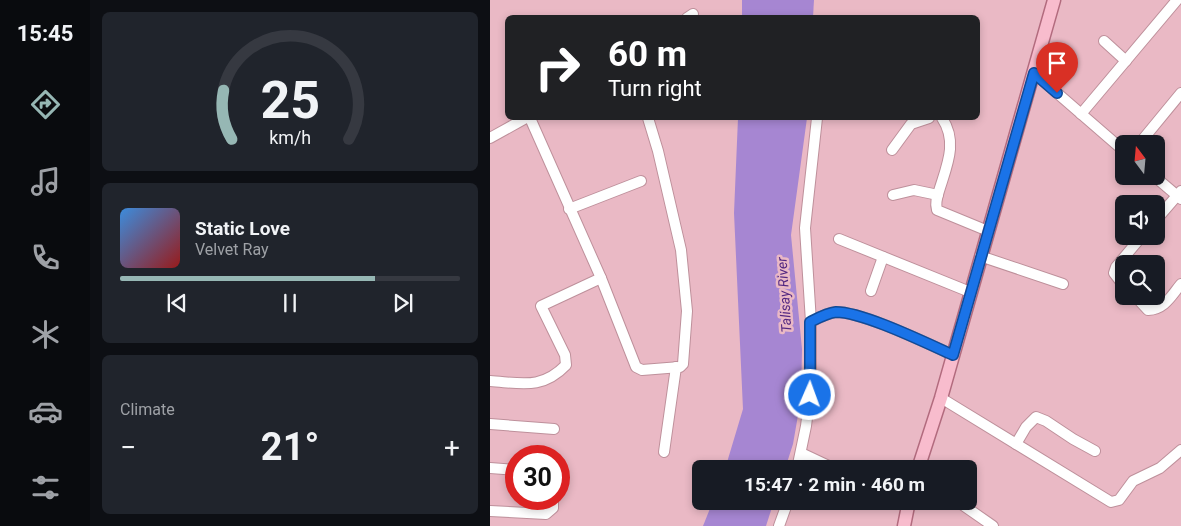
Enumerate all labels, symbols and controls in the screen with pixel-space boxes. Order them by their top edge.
text: 15:45 [17,21,73,46]
text: 60 m [608,34,687,75]
icon: right [525,35,590,100]
pin [1036,42,1078,93]
icon: arrive [1043,49,1071,77]
text: 25 [260,70,320,131]
text: Turn right [608,76,702,101]
icon: directions [28,87,63,122]
text: km/h [269,127,311,148]
north arrow [1115,135,1165,185]
map controls [1115,135,1165,305]
icon: music [28,164,63,199]
button: sound [1115,195,1165,245]
text: Static Love [195,217,290,240]
icon: phone [28,240,63,275]
text: Velvet Ray [195,240,269,259]
button: search [1115,255,1165,305]
water label: Talisay River [773,256,795,333]
icon: previous [163,289,191,317]
icon: pause [276,289,304,317]
icon: next [389,289,417,317]
icon: climate [28,317,63,352]
position arrow [783,368,835,420]
icon: car [28,394,63,429]
text: Climate [120,400,175,419]
text: 21° [261,425,319,469]
text: − [120,431,136,464]
text: + [444,431,460,464]
speed limit sign: 30 [505,445,570,510]
icon: filters [28,470,63,505]
text: 15:47 · 2 min · 460 m [744,473,925,496]

